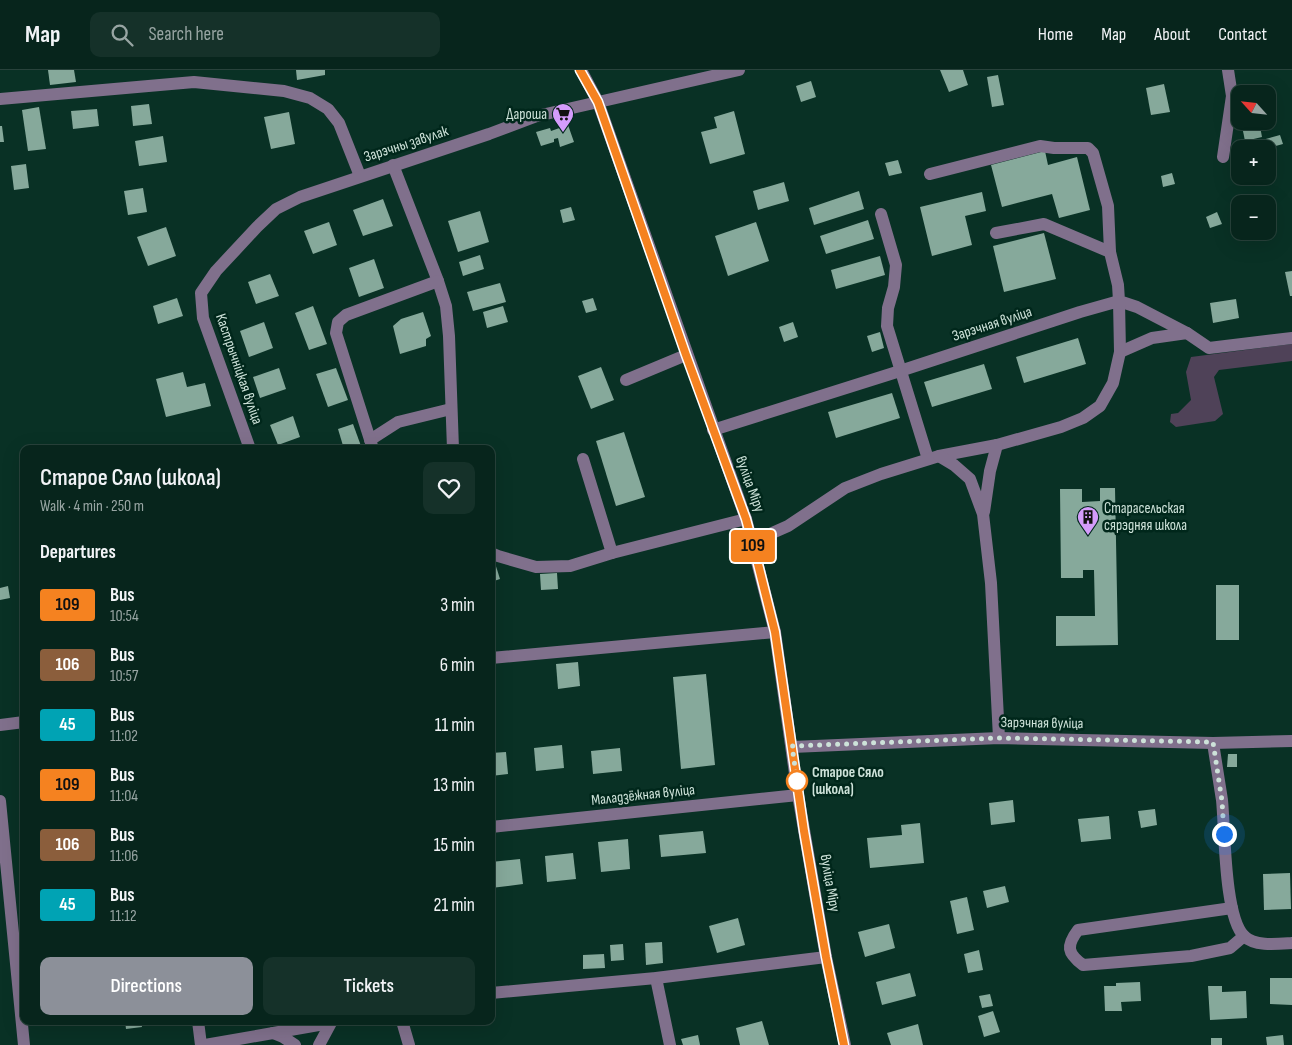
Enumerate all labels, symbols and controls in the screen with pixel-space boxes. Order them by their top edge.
search box [90,12,440,57]
text: Map [25,20,60,49]
icon: search [108,21,136,49]
text: Search here [148,23,224,46]
text: Home [1038,24,1073,45]
text: Map [1101,24,1126,45]
text: About [1154,24,1190,45]
text: Contact [1218,24,1267,45]
north arrow [1231,85,1276,130]
map controls [1231,85,1276,240]
supermarket icon: Дароша [551,102,575,133]
place label: Дароша [506,105,547,124]
street label: Зарэчны завулак [361,121,451,167]
button: + [1231,140,1276,185]
button: − [1231,195,1276,240]
street label: Зарэчная вуліца [950,302,1035,346]
street label: Кастрычніцкая вуліца [211,311,267,427]
street label: вуліца Міру [731,453,769,515]
button: heart [423,462,475,514]
text: Старое Сяло (школа) [40,463,221,492]
text: Walk · 4 min · 250 m [40,497,144,516]
place label: Старасельская сярэдняя школа [1104,499,1187,535]
building icon: Старасельская сярэдняя школа [1076,505,1100,536]
line badge: 109 [724,530,782,562]
text: 109 [741,535,765,556]
text: Departures [40,541,116,564]
text: Bus [110,584,135,607]
text: 109 [55,594,80,615]
text: 3 min [440,594,475,617]
text: 10:54 [110,607,139,626]
text: Bus [110,644,135,667]
text: 106 [55,654,80,675]
text: 6 min [440,654,475,677]
text: 10:57 [110,667,138,686]
text: Bus [110,704,135,727]
street label: Зарэчная вуліца [1000,713,1084,733]
text: 45 [59,714,76,735]
text: 11 min [435,714,475,737]
text: 11:02 [110,727,138,746]
place label: Старое Сяло (школа) [812,763,884,799]
text: Bus [110,764,135,787]
marker: Старое Сяло (школа) [786,770,808,792]
text: 109 [55,774,80,795]
text: 13 min [434,774,475,797]
street label: Маладзёжная вуліца [590,780,696,810]
text: 11:04 [110,787,138,806]
your location [1212,822,1237,847]
text: Bus [110,824,135,847]
text: 106 [55,834,80,855]
text: 15 min [434,834,475,857]
text: 11:06 [110,847,138,866]
street label: вуліца Міру [816,853,844,913]
text: Bus [110,884,135,907]
text: 45 [59,894,76,915]
text: 21 min [434,894,475,917]
text: 11:12 [110,907,137,926]
button: Directions [40,957,253,1015]
button: Tickets [263,957,475,1015]

